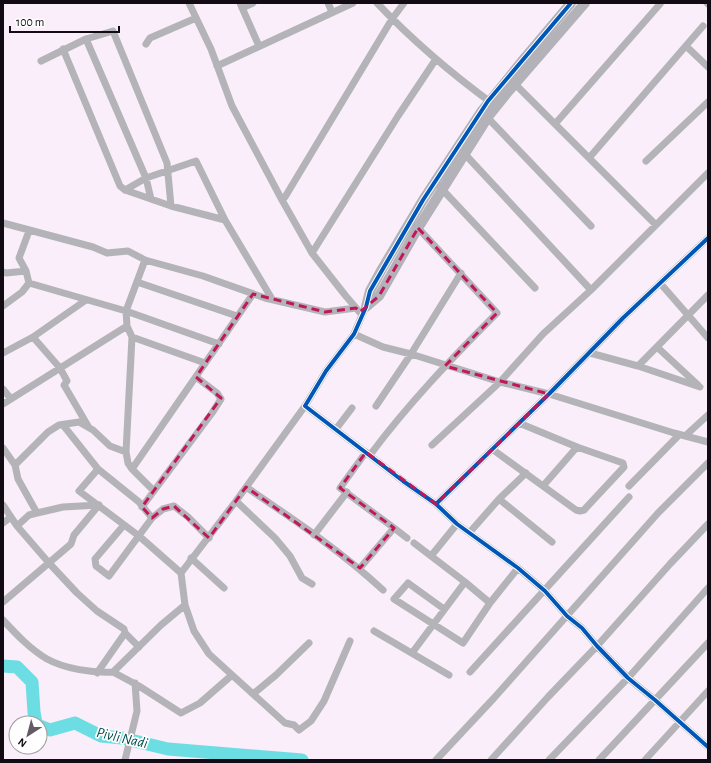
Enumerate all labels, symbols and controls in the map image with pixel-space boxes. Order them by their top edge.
scale bar [10,8,119,34]
text: 100 m [16,16,44,28]
north arrow [8,715,48,755]
water label: Pivli Nadi [95,725,149,751]
text: N [16,736,29,749]

